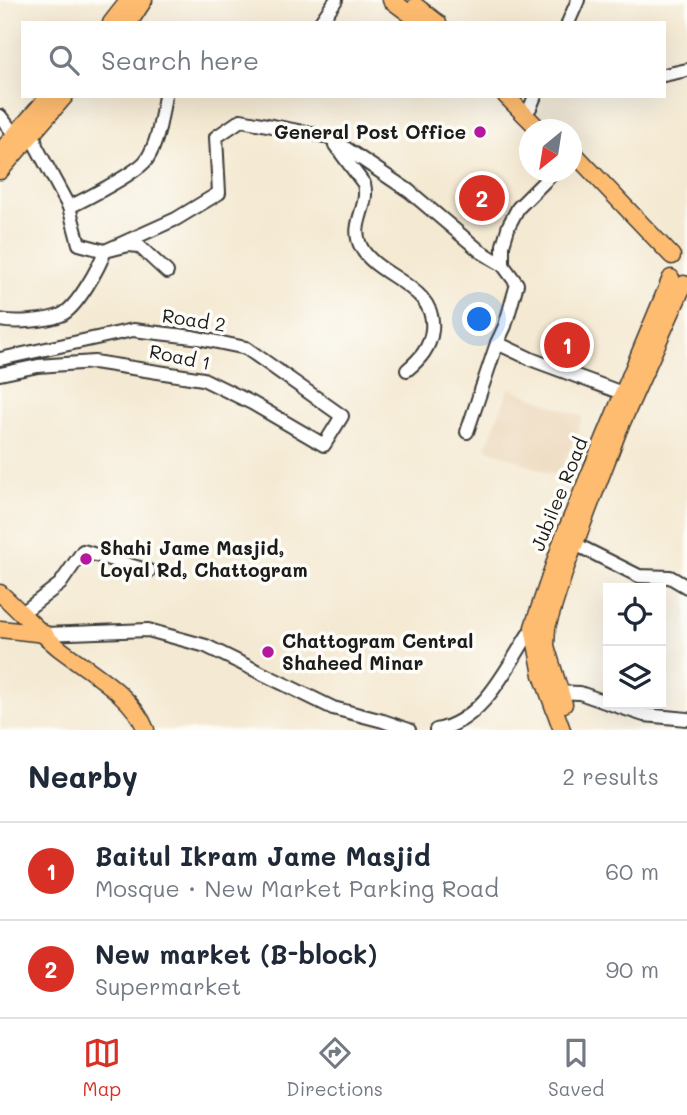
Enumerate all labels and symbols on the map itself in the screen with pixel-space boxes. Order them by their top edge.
place label: General Post Office [274,119,466,144]
north arrow [519,119,582,182]
marker: General Post Office [472,124,488,140]
pin: 2 [459,172,505,224]
street label: Road 2 [161,302,228,337]
your location [462,302,496,336]
pin: 1 [544,319,590,371]
street label: Road 1 [147,338,213,375]
street label: Jubilee Road [524,433,593,554]
place label: Shahi Jame Masjid, Loyal Rd, Chattogram [100,535,308,582]
marker: Shahi Jame Masjid, Loyal Rd, Chattogram [78,551,94,567]
place label: Chattogram Central Shaheed Minar [282,628,473,675]
marker: Chattogram Central Shaheed Minar [260,644,276,660]

